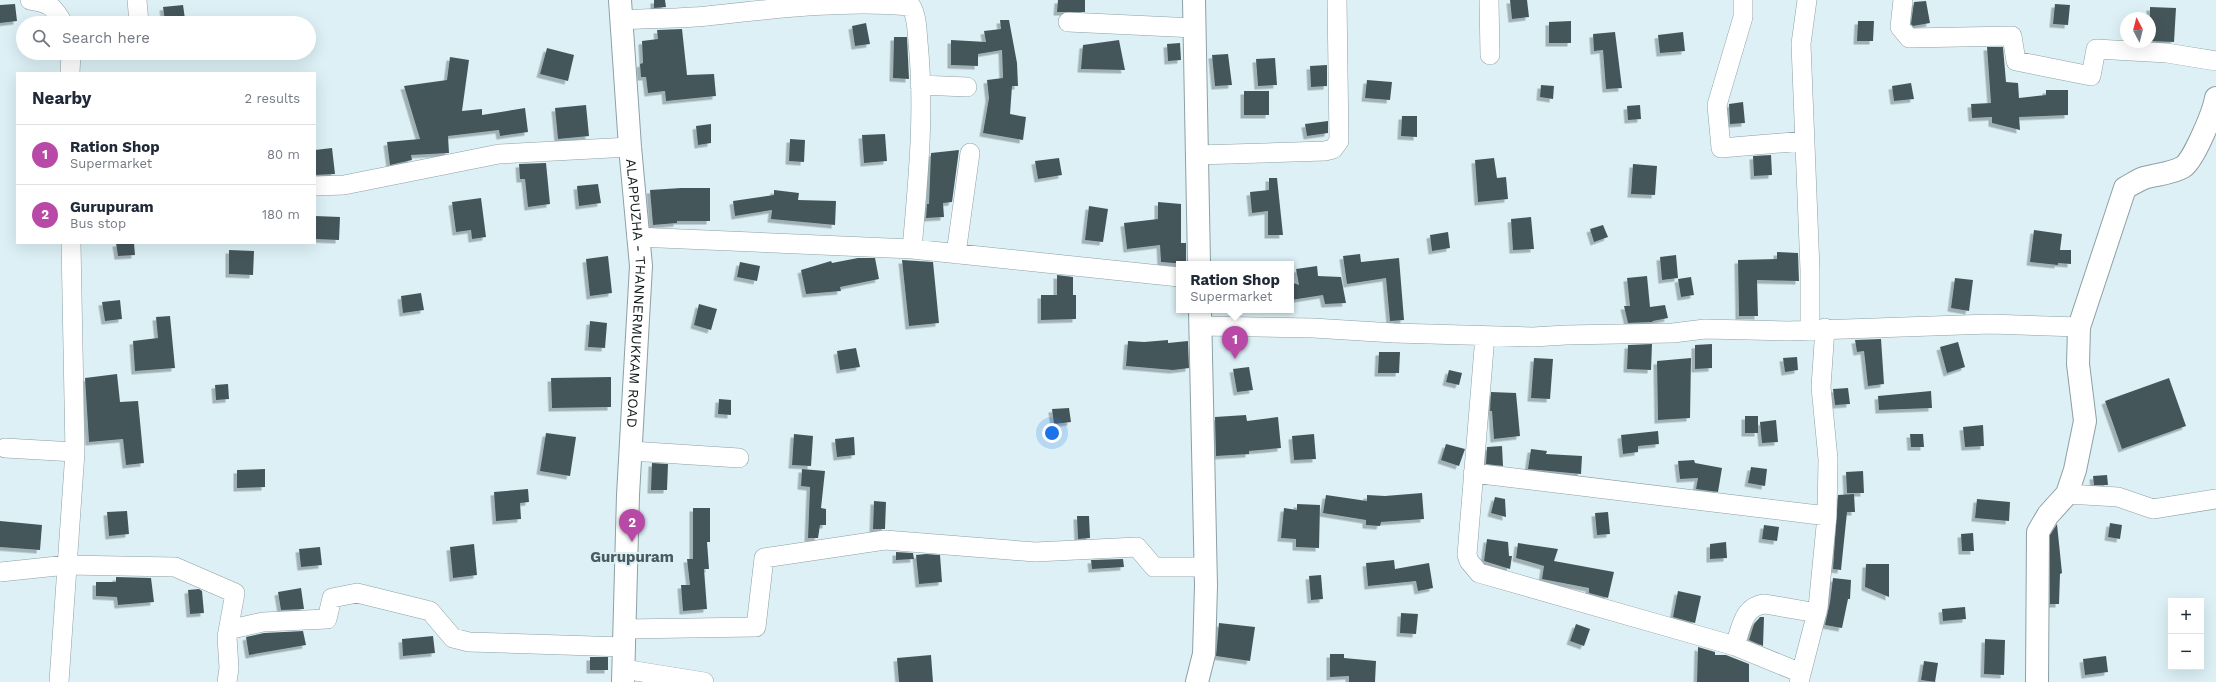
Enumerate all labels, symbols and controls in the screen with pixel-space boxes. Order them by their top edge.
north arrow [2120,12,2156,48]
search box [16,16,316,60]
icon: search [30,27,52,49]
text: Search here [62,29,150,47]
text: Nearby [32,88,91,108]
text: 2 results [245,91,300,106]
text: Ration Shop [70,138,160,156]
text: 1 [42,147,48,162]
text: 80 m [267,147,300,162]
text: Supermarket [70,156,152,171]
street label: ALAPPUZHA - THANNERMUKKAM ROAD [623,158,649,428]
text: Gurupuram [70,198,154,216]
text: 2 [41,207,49,222]
text: 180 m [262,207,300,222]
text: Bus stop [70,216,126,231]
popup [1176,261,1294,313]
text: Ration Shop [1190,271,1280,289]
text: Supermarket [1190,289,1272,304]
pin: 1 [1222,326,1248,359]
your location [1042,423,1062,443]
pin: 2 [619,509,645,542]
district label: Gurupuram [590,548,674,566]
map controls [2168,598,2204,670]
button: + [2168,598,2204,634]
button: − [2168,634,2204,670]

